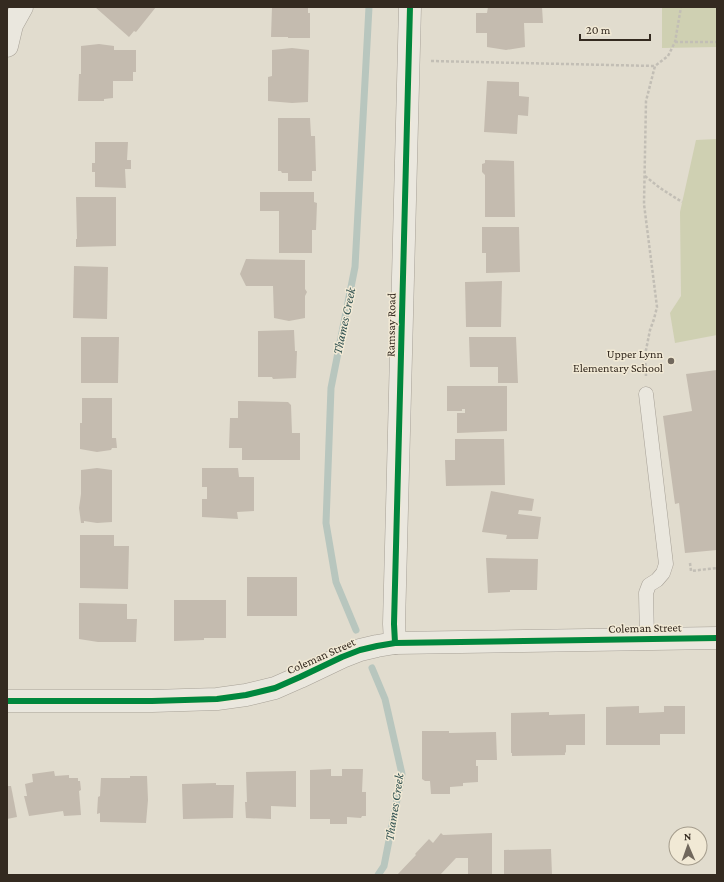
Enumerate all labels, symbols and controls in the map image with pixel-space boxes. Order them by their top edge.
scale bar [580,16,650,42]
text: 20 m [586,23,611,37]
water label: Thames Creek [330,285,359,356]
street label: Ramsay Road [383,292,399,357]
place label: Upper Lynn Elementary School [573,347,664,375]
marker: Upper Lynn Elementary School [666,356,676,366]
street label: Coleman Street [608,620,683,636]
street label: Coleman Street [285,634,358,677]
water label: Thames Creek [381,771,407,842]
north arrow [668,826,708,866]
text: N [684,830,692,842]

